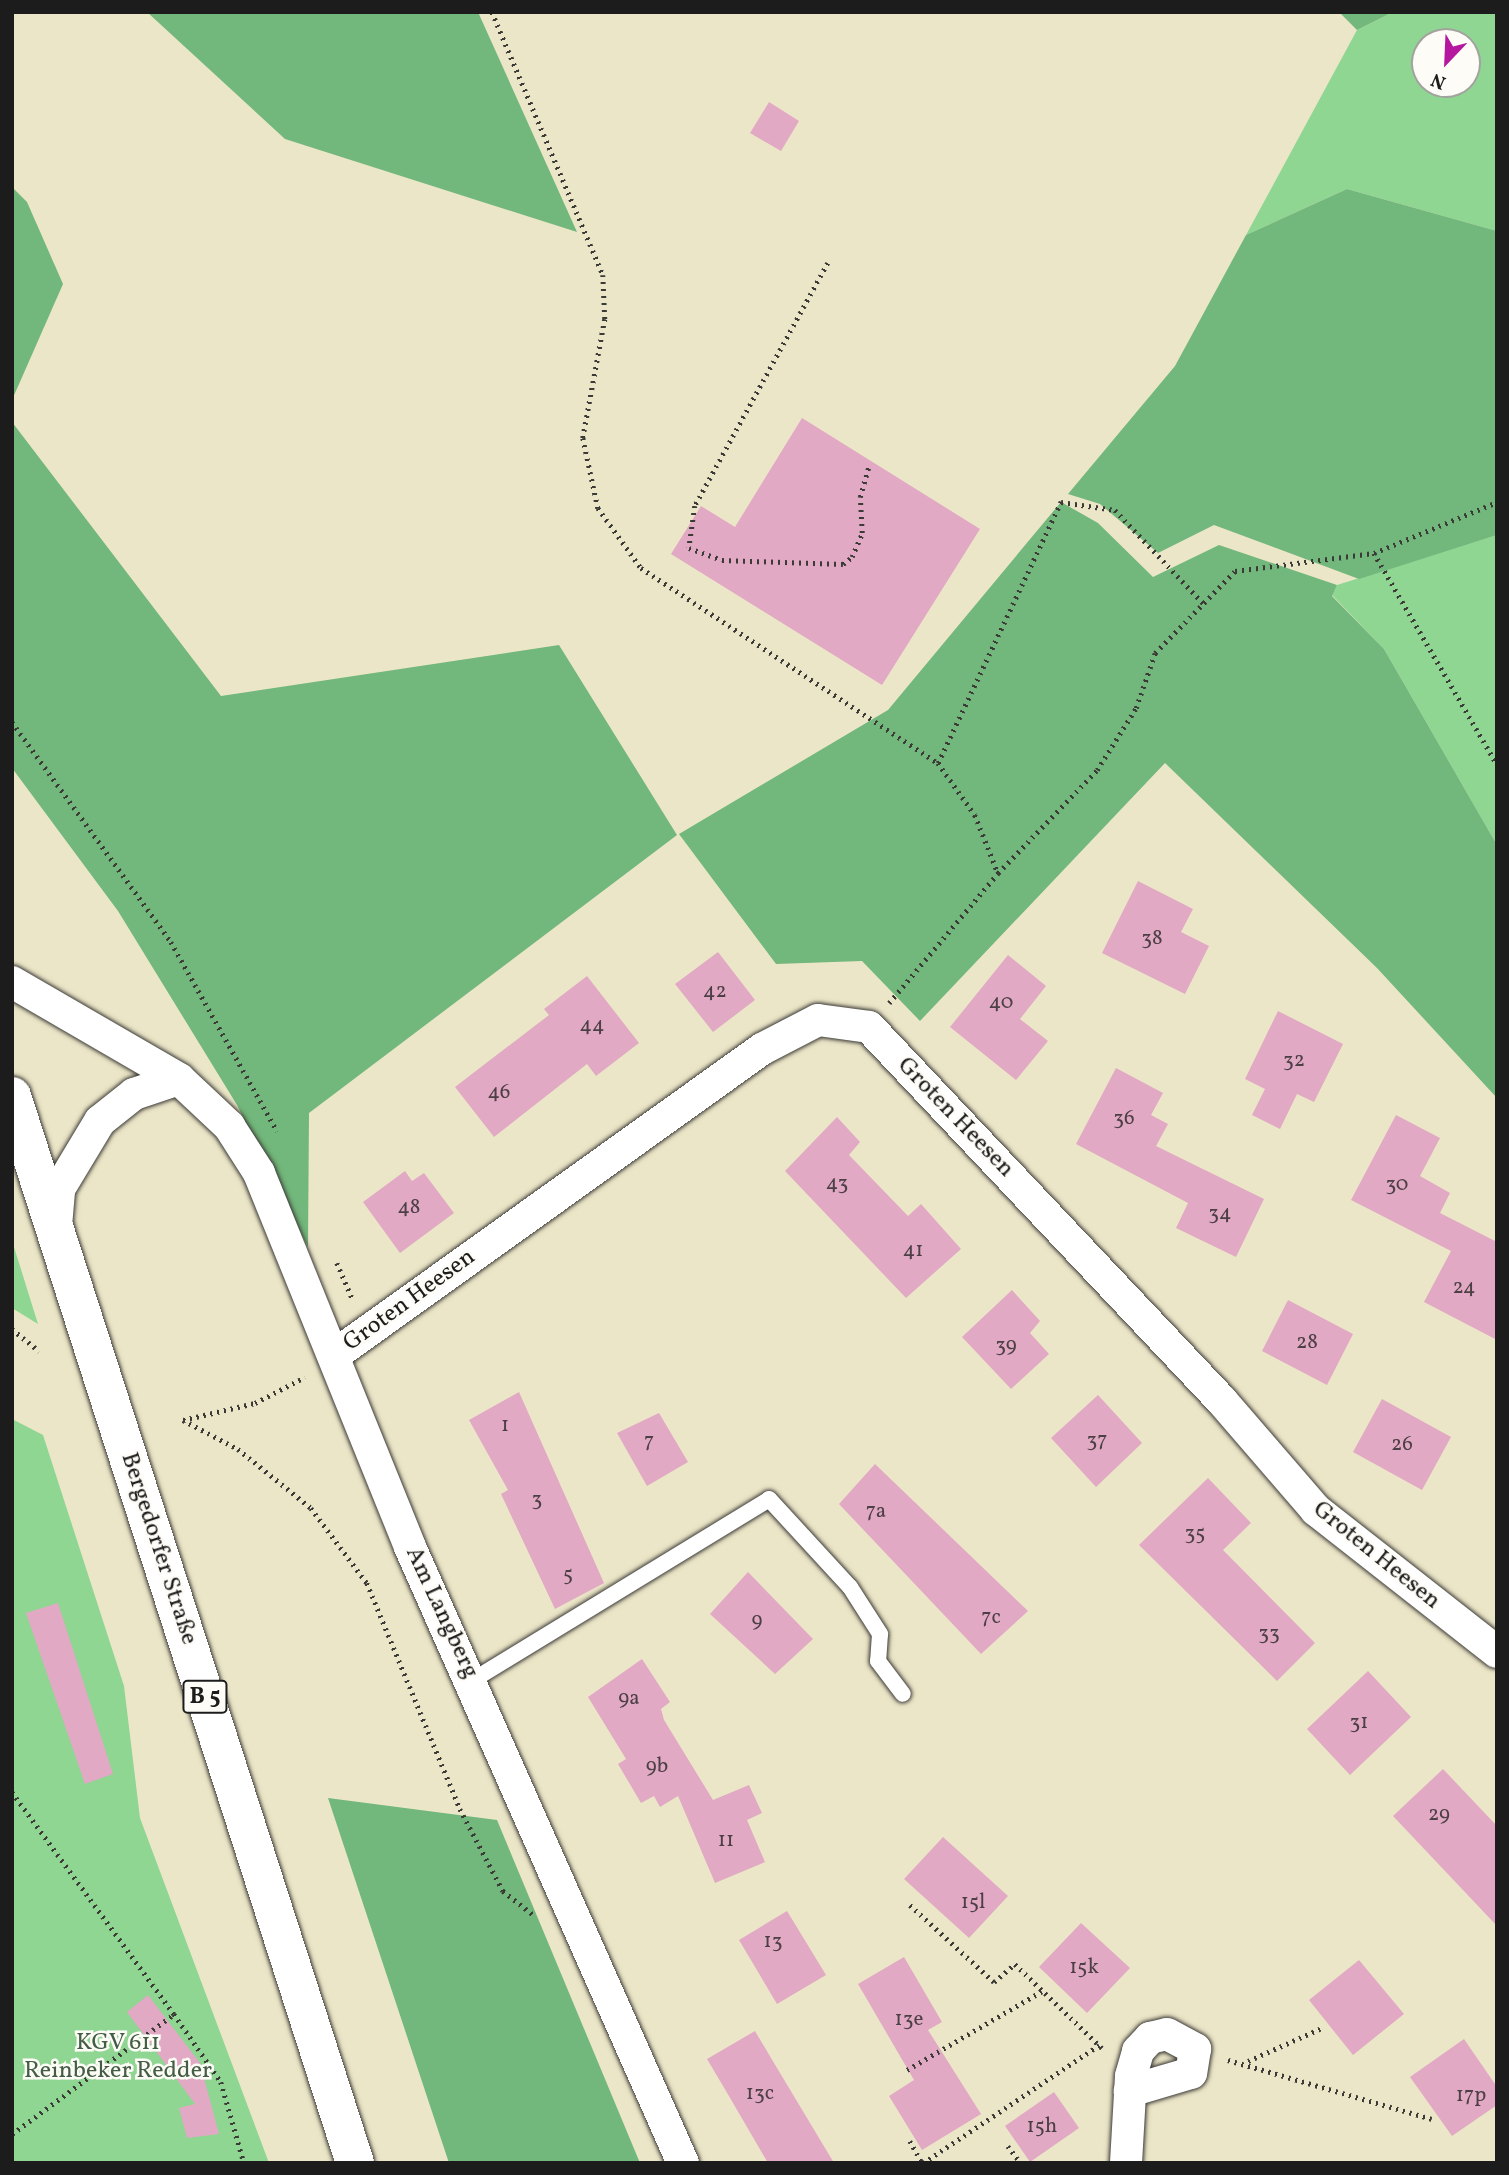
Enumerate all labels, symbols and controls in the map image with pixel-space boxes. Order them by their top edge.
north arrow [1411,28,1481,98]
text: N [1427,66,1450,95]
house number: 38 [1141,926,1163,952]
house number: 42 [703,979,727,1005]
house number: 40 [989,990,1013,1016]
house number: 44 [579,1013,605,1039]
house number: 32 [1283,1048,1305,1074]
street label: Groten Heesen [891,1052,1019,1184]
house number: 46 [488,1080,510,1106]
house number: 36 [1113,1106,1135,1132]
house number: 43 [826,1171,848,1197]
house number: 30 [1386,1172,1408,1198]
house number: 48 [398,1195,420,1221]
house number: 34 [1208,1201,1232,1227]
house number: 41 [903,1238,923,1264]
street label: Groten Heesen [338,1244,482,1358]
house number: 24 [1452,1275,1476,1301]
house number: 28 [1296,1330,1318,1356]
house number: 39 [995,1333,1017,1359]
house number: 1 [501,1413,509,1439]
house number: 37 [1087,1428,1107,1454]
house number: 7 [644,1429,654,1455]
house number: 26 [1391,1432,1413,1458]
street label: Bergedorfer Straße [113,1449,203,1649]
house number: 3 [532,1487,542,1513]
street label: Groten Heesen [1306,1496,1446,1616]
house number: 7a [866,1499,886,1525]
house number: 35 [1185,1521,1205,1547]
street label: Am Langberg [398,1543,484,1683]
house number: 5 [563,1562,573,1588]
house number: 7c [981,1605,1001,1631]
house number: 9 [752,1608,762,1634]
house number: 33 [1258,1621,1280,1647]
road number: B 5 [182,1678,228,1716]
house number: 9a [618,1686,640,1712]
house number: 31 [1350,1710,1368,1736]
house number: 9b [646,1754,668,1780]
house number: 29 [1428,1802,1450,1828]
house number: 11 [718,1828,734,1854]
house number: 15l [961,1890,985,1916]
house number: 13 [764,1929,782,1955]
house number: 15k [1069,1955,1099,1981]
house number: 13e [895,2007,923,2033]
park label: KGV 611 Reinbeker Redder [24,2030,212,2086]
house number: 13c [746,2081,774,2107]
house number: 17p [1456,2083,1486,2109]
house number: 15h [1027,2114,1057,2140]

